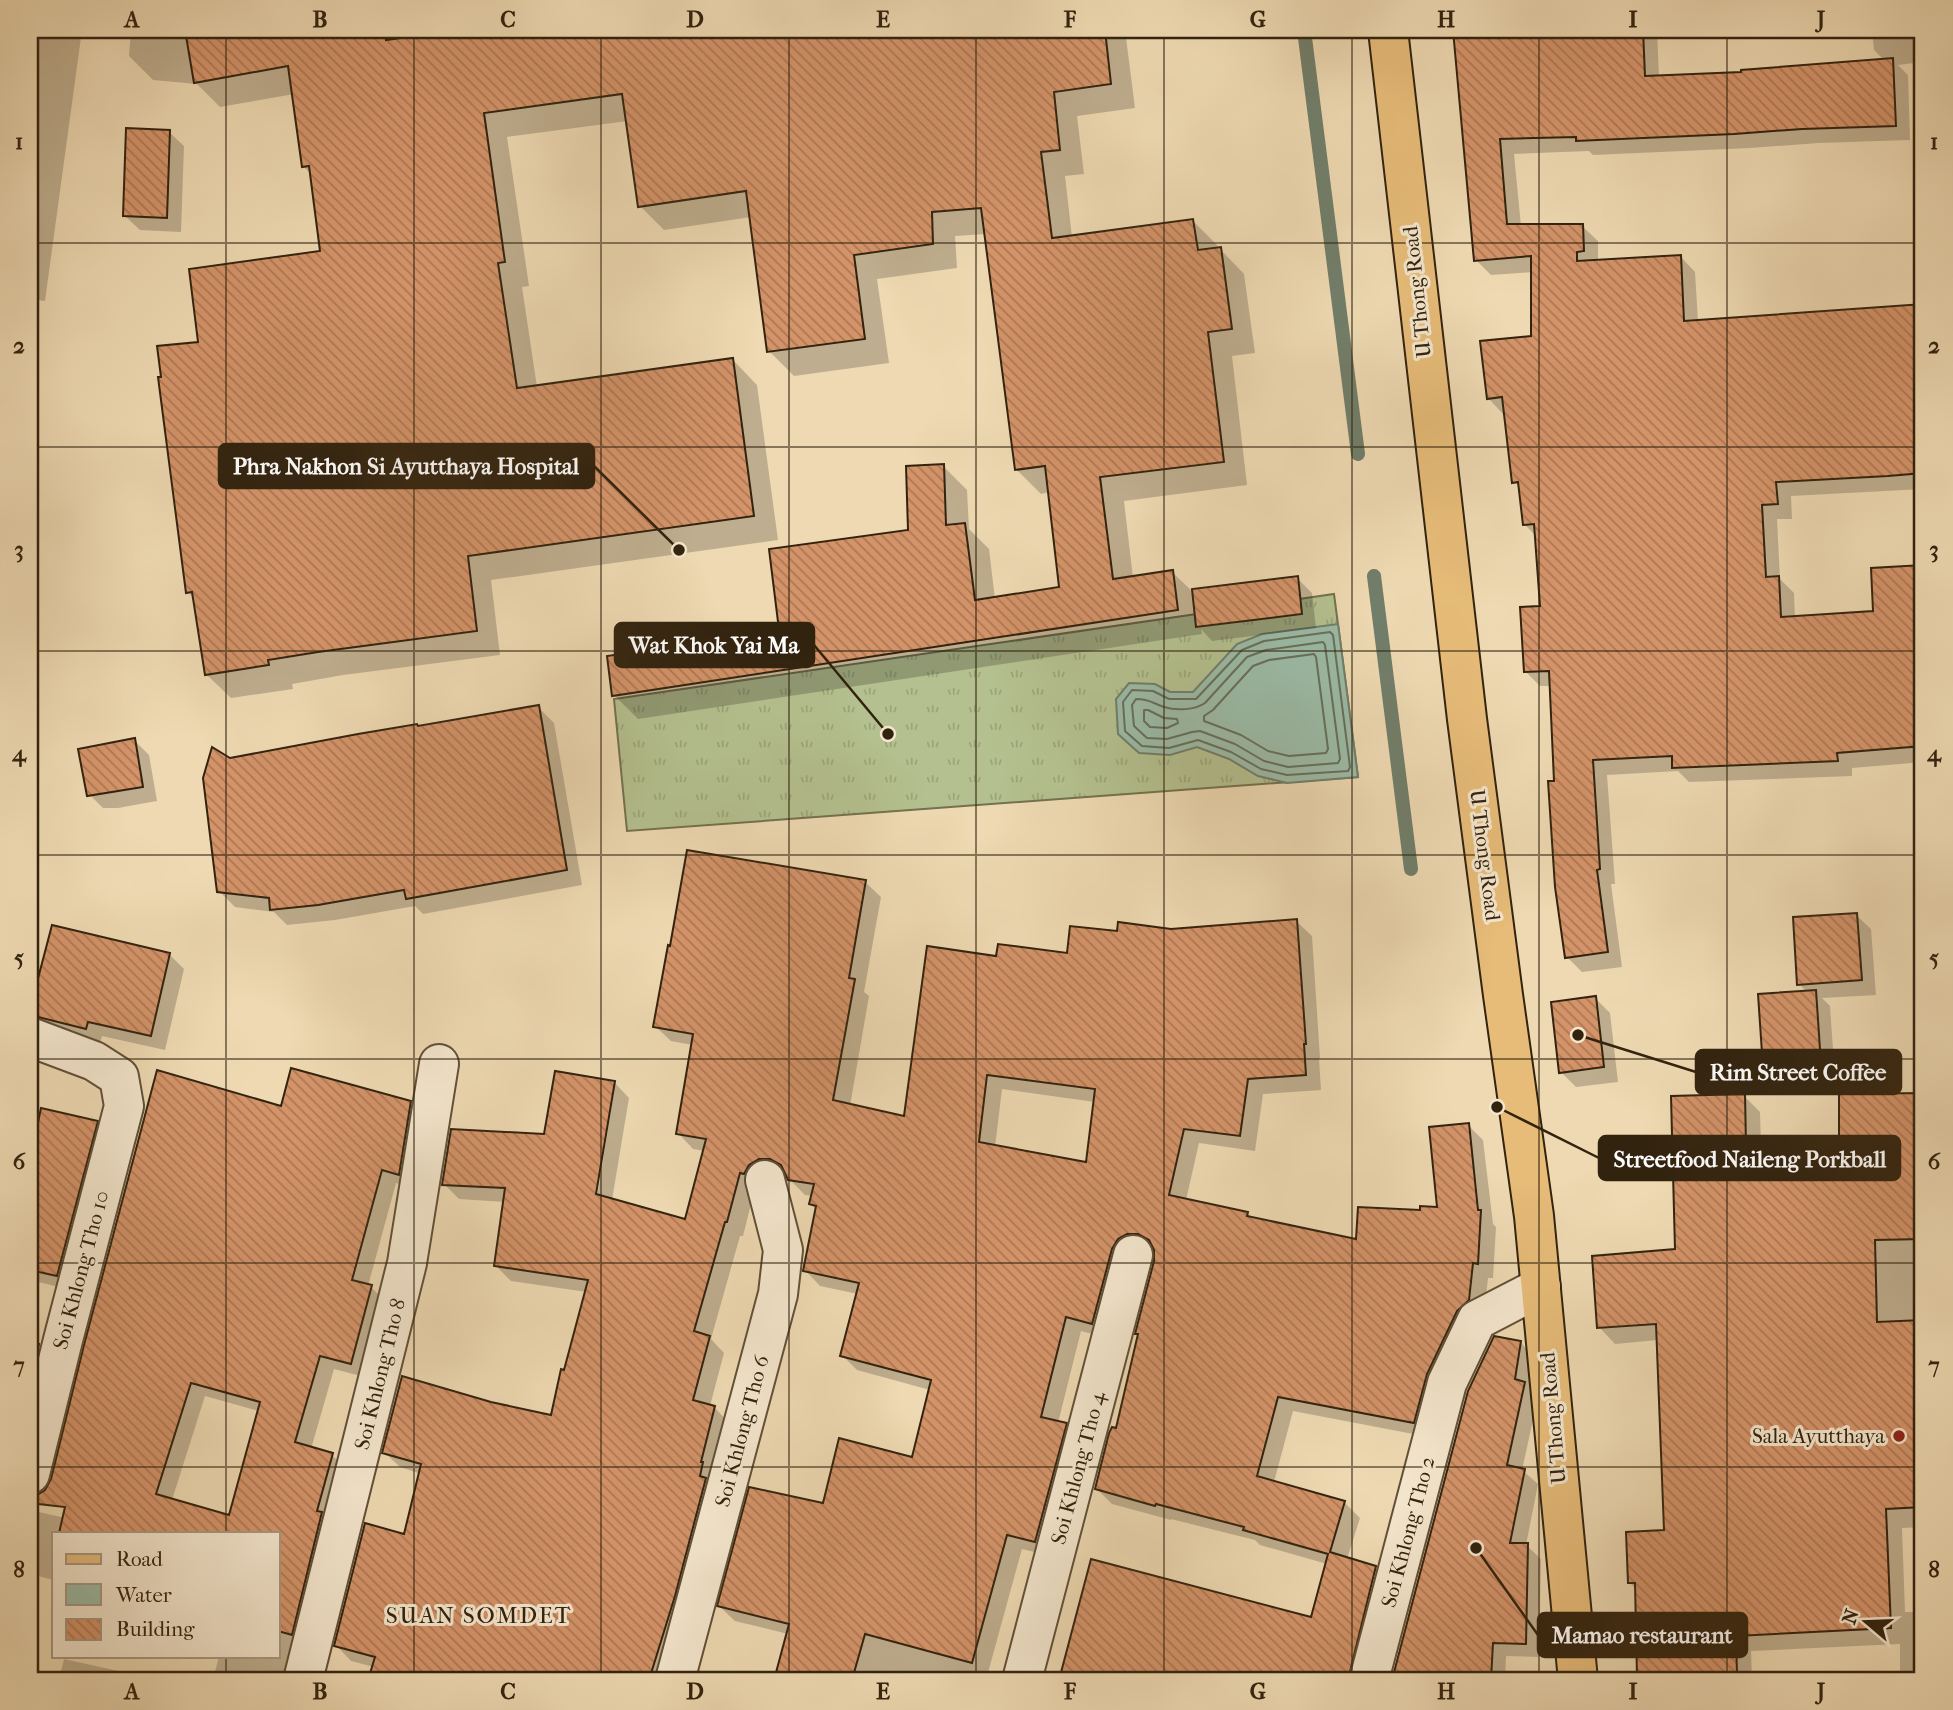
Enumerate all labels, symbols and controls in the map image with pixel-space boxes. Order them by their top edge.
text: A [123,6,141,33]
text: B [313,6,328,33]
text: C [500,6,516,33]
text: D [686,6,704,33]
text: E [876,6,890,33]
text: F [1063,6,1077,33]
text: G [1250,6,1266,33]
text: H [1437,6,1455,33]
text: I [1629,6,1638,33]
text: J [1815,6,1826,33]
text: 1 [15,128,23,155]
text: 1 [1930,128,1938,155]
street label: U Thong Road [1398,224,1436,359]
text: 2 [13,332,25,359]
text: 2 [1928,332,1940,359]
callout: Phra Nakhon Si Ayutthaya Hospital [219,444,594,488]
text: Phra Nakhon Si Ayutthaya Hospital [233,453,580,480]
text: 3 [14,536,24,563]
text: 3 [1929,536,1939,563]
callout: Wat Khok Yai Ma [615,623,814,667]
text: Wat Khok Yai Ma [628,632,801,659]
text: 4 [11,740,27,767]
text: 4 [1926,740,1942,767]
street label: U Thong Road [1465,788,1505,923]
text: 5 [14,944,24,971]
text: 5 [1929,944,1939,971]
callout: Rim Street Coffee [1696,1050,1901,1094]
text: Rim Street Coffee [1710,1059,1887,1086]
callout: Streetfood Naileng Porkball [1599,1136,1900,1180]
text: Streetfood Naileng Porkball [1614,1146,1887,1173]
text: 6 [13,1148,26,1175]
text: 6 [1928,1148,1941,1175]
street label: Soi Khlong Tho 10 [48,1188,114,1352]
street label: Soi Khlong Tho 8 [350,1296,410,1452]
street label: U Thong Road [1535,1351,1571,1485]
text: 7 [12,1352,25,1379]
street label: Soi Khlong Tho 6 [710,1352,774,1509]
text: 7 [1927,1352,1940,1379]
street label: Soi Khlong Tho 4 [1046,1388,1110,1547]
place label: Sala Ayutthaya [1752,1424,1885,1448]
marker: Sala Ayutthaya [1891,1428,1907,1444]
street label: Soi Khlong Tho 2 [1376,1454,1440,1610]
legend [52,1532,280,1658]
text: Road [116,1547,163,1571]
text: 8 [13,1556,25,1583]
text: 8 [1928,1556,1940,1583]
text: Water [115,1583,172,1607]
north arrow [1830,1588,1900,1658]
district label: SUAN SOMDET [386,1602,572,1629]
text: N [1838,1606,1864,1627]
callout: Mamao restaurant [1538,1613,1747,1657]
text: Building [116,1617,195,1641]
text: Mamao restaurant [1551,1622,1733,1649]
text: A [123,1678,141,1705]
text: B [313,1678,328,1705]
text: C [500,1678,516,1705]
text: D [686,1678,704,1705]
text: E [876,1678,890,1705]
text: F [1063,1678,1077,1705]
text: G [1250,1678,1266,1705]
text: H [1437,1678,1455,1705]
text: I [1629,1678,1638,1705]
text: J [1815,1678,1826,1705]

